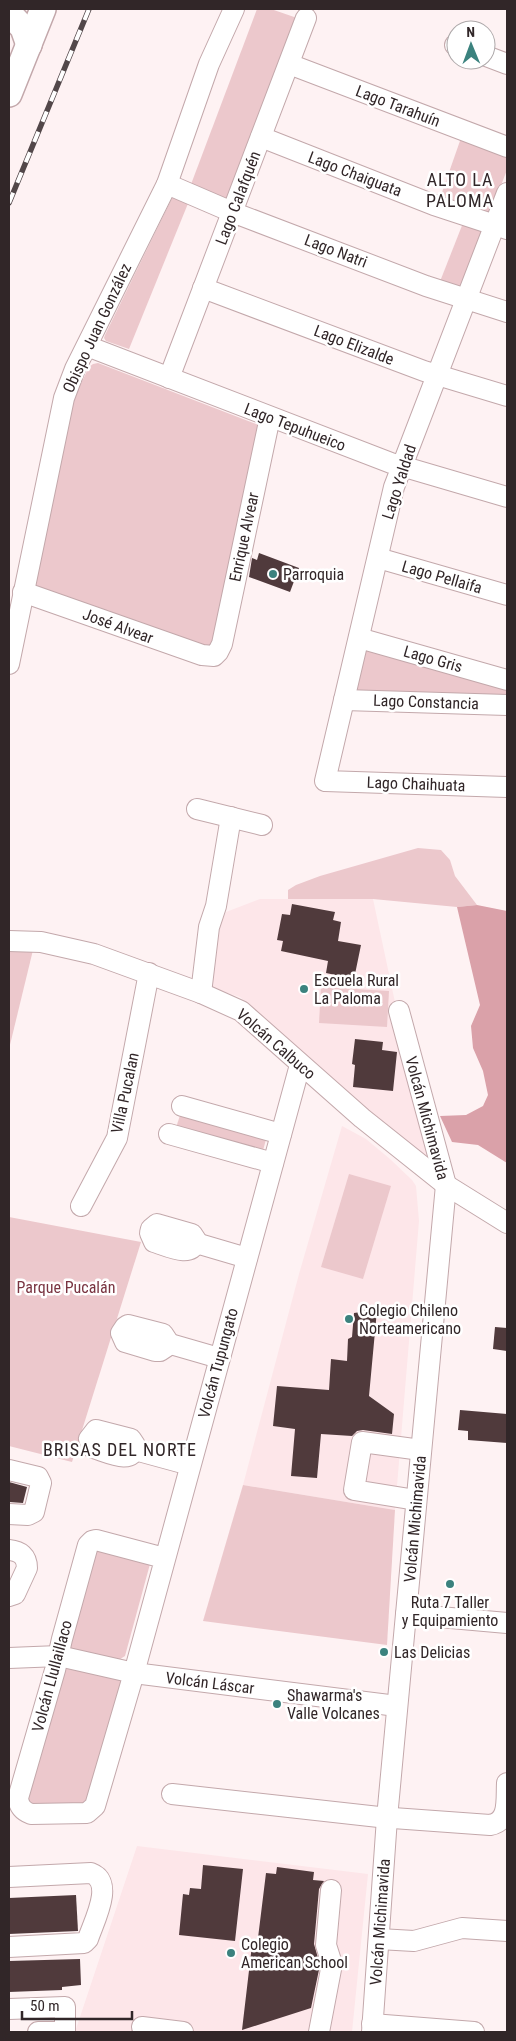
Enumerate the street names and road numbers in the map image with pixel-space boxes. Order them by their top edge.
street label: Lago Tarahuín [353,81,443,131]
street label: Lago Chaiguata [306,147,404,201]
street label: Lago Calafquén [211,148,265,248]
street label: Lago Natri [302,230,370,272]
street label: Obispo Juan González [59,260,135,396]
street label: Lago Elizalde [311,321,397,369]
street label: Lago Tepuhueico [242,399,348,455]
street label: Lago Yaldad [378,442,420,522]
street label: Enrique Alvear [225,490,263,583]
street label: Lago Pellaifa [400,556,484,598]
street label: José Alvear [80,604,156,648]
street label: Lago Gris [401,642,465,676]
street label: Lago Constancia [373,691,479,713]
street label: Lago Chaihuata [366,773,466,795]
street label: Volcán Calbuco [233,1005,319,1083]
street label: Villa Pucalan [107,1051,143,1135]
street label: Volcán Michimavida [401,1054,453,1182]
street label: Volcán Tupungato [194,1306,242,1420]
street label: Volcán Michimavida [400,1455,430,1583]
street label: Volcán Llullaillaco [28,1618,76,1734]
street label: Volcán Láscar [165,1668,256,1698]
street label: Volcán Michimavida [366,1858,394,1986]

